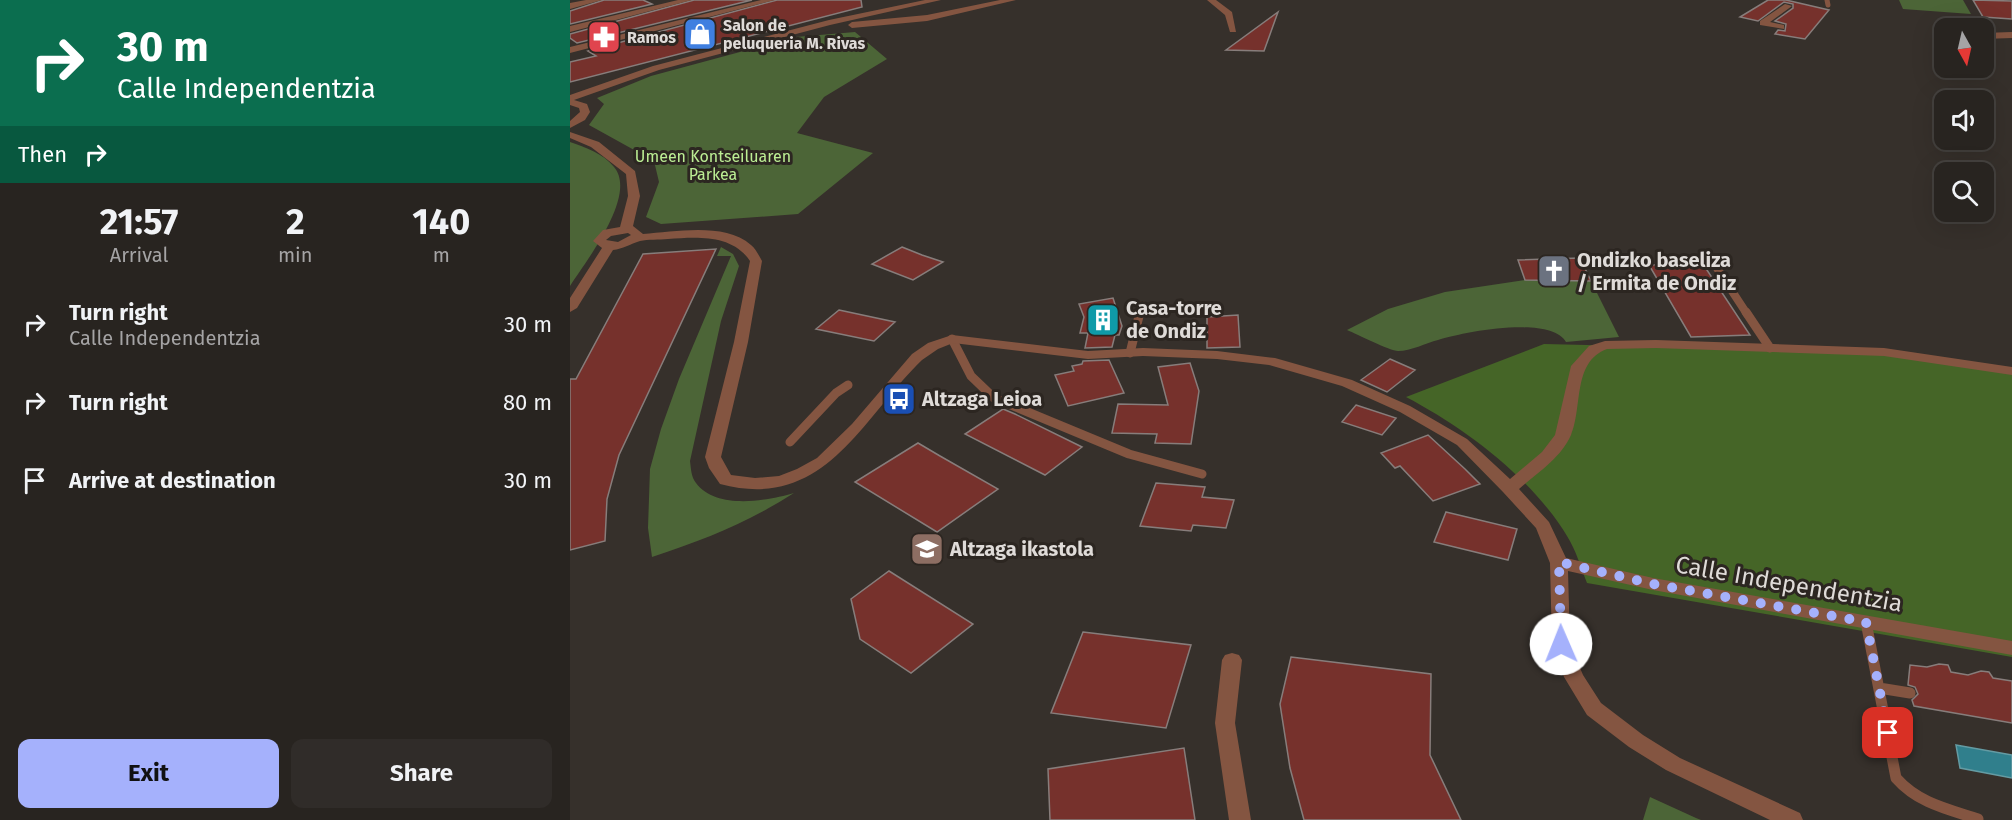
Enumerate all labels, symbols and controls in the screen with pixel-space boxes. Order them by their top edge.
shop icon: Salon de peluqueria M. Rivas [682,16,718,52]
place label: Salon de peluqueria M. Rivas [723,16,865,53]
north arrow [1934,18,1994,78]
map controls [1934,18,1994,222]
pharmacy icon: Ramos [586,19,622,55]
text: 30 m [117,22,209,72]
icon: right [18,24,96,102]
place label: Ramos [627,28,676,47]
text: Calle Independentzia [117,73,376,105]
button: sound [1934,90,1994,150]
icon: right [79,138,112,171]
text: Then [18,141,67,168]
park label: Umeen Kontseiluaren Parkea [635,147,791,184]
button: search [1934,162,1994,222]
text: 21:57 [100,200,178,244]
text: 2 [286,200,305,244]
text: 140 [412,200,470,244]
text: Arrival [110,243,168,267]
text: min [278,243,312,267]
text: m [433,243,450,267]
place label: Ondizko baseliza / Ermita de Ondiz [1577,248,1736,295]
church icon: Ondizko baseliza / Ermita de Ondiz [1536,253,1572,289]
place label: Casa-torre de Ondiz [1126,296,1222,343]
text: Turn right [69,299,168,326]
building icon: Casa-torre de Ondiz [1085,302,1121,338]
icon: right [18,308,51,341]
text: 30 m [504,311,552,338]
text: Calle Independentzia [69,326,261,350]
bus stop icon: Altzaga Leioa [881,381,917,417]
icon: right [18,386,51,419]
place label: Altzaga Leioa [921,387,1042,411]
text: Turn right [69,389,168,416]
text: 80 m [503,389,552,416]
icon: arrive [18,464,51,497]
text: Arrive at destination [69,467,276,494]
text: 30 m [504,467,552,494]
school or university icon: Altzaga ikastola [909,531,945,567]
place label: Altzaga ikastola [949,537,1094,561]
street label: Calle Independentzia [1673,550,1905,618]
position arrow [1529,612,1593,676]
pin [1862,707,1913,758]
icon: arrive [1871,716,1904,749]
button: Exit [18,739,279,808]
button: Share [291,739,552,808]

